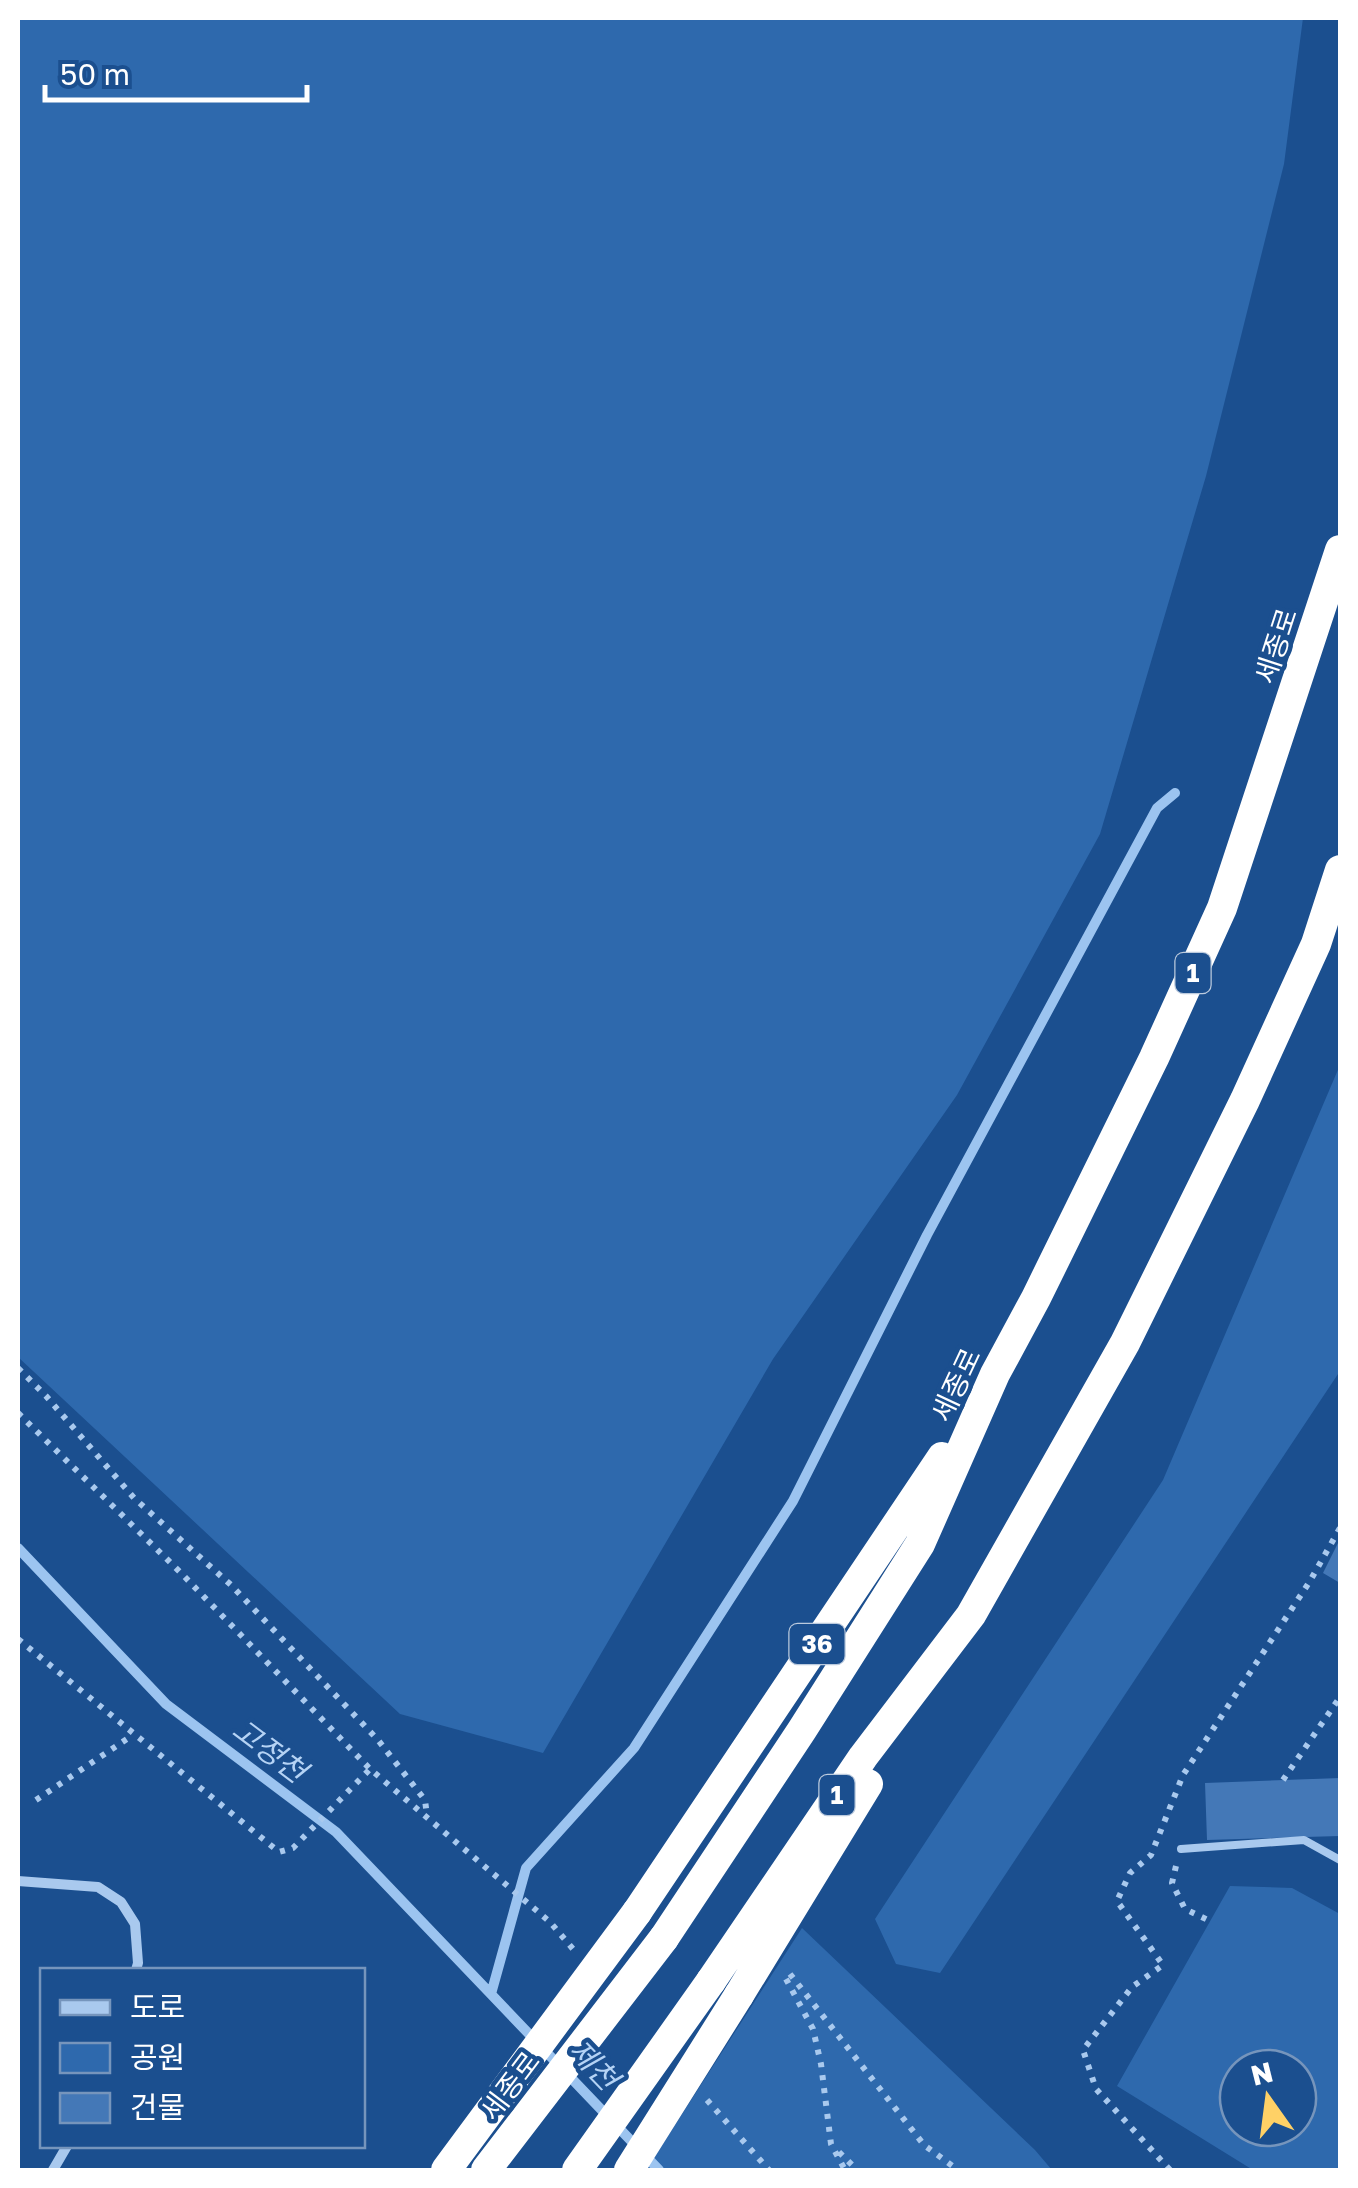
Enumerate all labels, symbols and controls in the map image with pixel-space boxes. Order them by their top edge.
scale bar [45,40,308,102]
text: 50 m [60,56,130,92]
street label: 세종로 [1248,604,1303,688]
road number: 1 [1176,953,1210,993]
street label: 세종로 [924,1343,987,1427]
road number: 36 [790,1624,844,1664]
water label: 고정천 [226,1711,316,1792]
road number: 1 [820,1775,854,1815]
legend [40,1968,365,2148]
text: 도로 [130,1989,185,2025]
water label: 제천 [562,2032,628,2099]
text: 공원 [130,2039,185,2075]
street label: 세종로 [473,2045,546,2126]
north arrow [1218,2048,1318,2148]
text: N [1248,2055,1276,2092]
text: 건물 [130,2089,185,2125]

